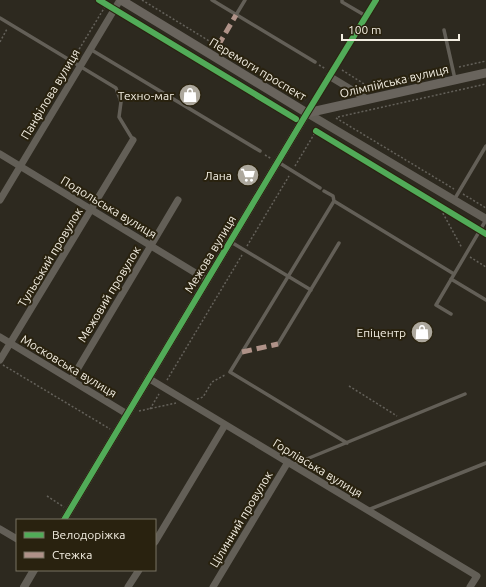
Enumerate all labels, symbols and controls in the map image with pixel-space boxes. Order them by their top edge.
scale bar [342,16,459,42]
text: 100 m [348,23,381,36]
street label: Перемоги проспект [207,35,309,103]
street label: Панфілова вулиця [18,47,82,141]
street label: Олімпійська вулиця [338,62,450,100]
shop icon: Техно-маг [177,82,203,108]
place label: Техно-маг [118,89,174,102]
supermarket icon: Лана [235,162,261,188]
place label: Лана [204,169,232,182]
street label: Подольська вулиця [59,173,159,241]
street label: Тульський провулок [15,205,85,309]
street label: Межова вулиця [182,213,238,295]
street label: Межовий провулок [75,244,143,344]
shop icon: Епіцентр [409,319,435,345]
place label: Епіцентр [357,326,406,339]
street label: Московська вулиця [19,332,119,400]
street label: Горлівська вулиця [271,436,365,500]
street label: Цілинний провулок [207,469,275,569]
legend [16,519,156,571]
text: Велодоріжка [52,528,126,541]
text: Стежка [52,548,92,561]

